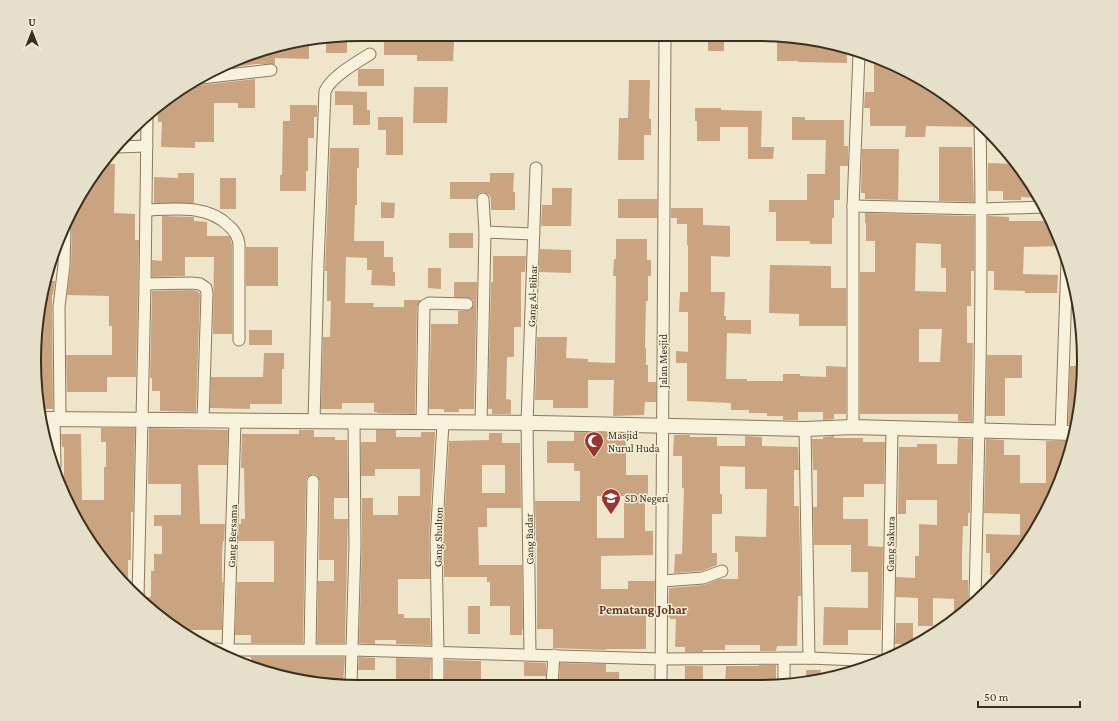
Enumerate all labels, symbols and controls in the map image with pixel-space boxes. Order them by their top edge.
north arrow [12,12,52,52]
text: U [28,16,36,28]
street label: Gang Al-Bihar [525,265,540,327]
street label: Jalan Mesjid [657,334,670,389]
place label: Masjid Nurul Huda [608,429,660,454]
mosque icon: Masjid Nurul Huda [583,430,605,458]
school or university icon: SD Negeri [600,487,622,515]
place label: SD Negeri [625,492,669,505]
street label: Gang Bersama [225,504,240,568]
street label: Gang Shulton [431,507,446,567]
street label: Gang Badar [523,513,536,565]
street label: Gang Sakura [884,516,897,572]
district label: Pematang Johar [599,602,688,617]
scale bar [978,683,1080,709]
text: 50 m [984,690,1009,704]

